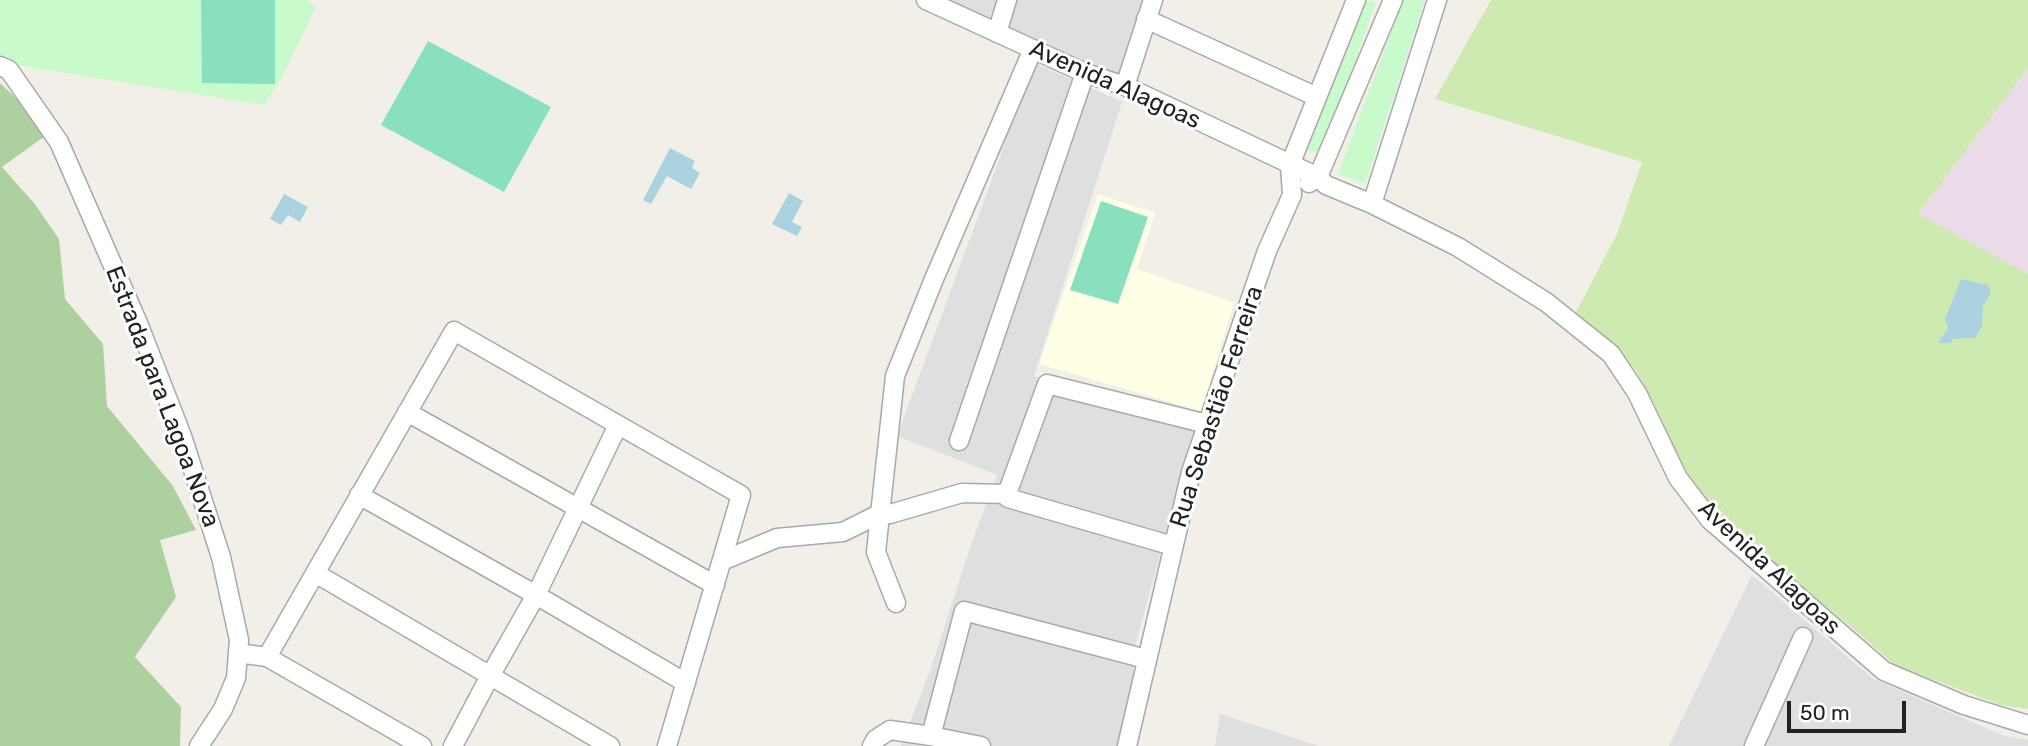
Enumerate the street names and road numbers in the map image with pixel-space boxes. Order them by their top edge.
street label: Avenida Alagoas [1025,34,1205,136]
street label: Estrada para Lagoa Nova [99,262,225,532]
street label: Rua Sebastião Ferreira [1164,283,1270,531]
street label: Avenida Alagoas [1692,495,1846,641]

